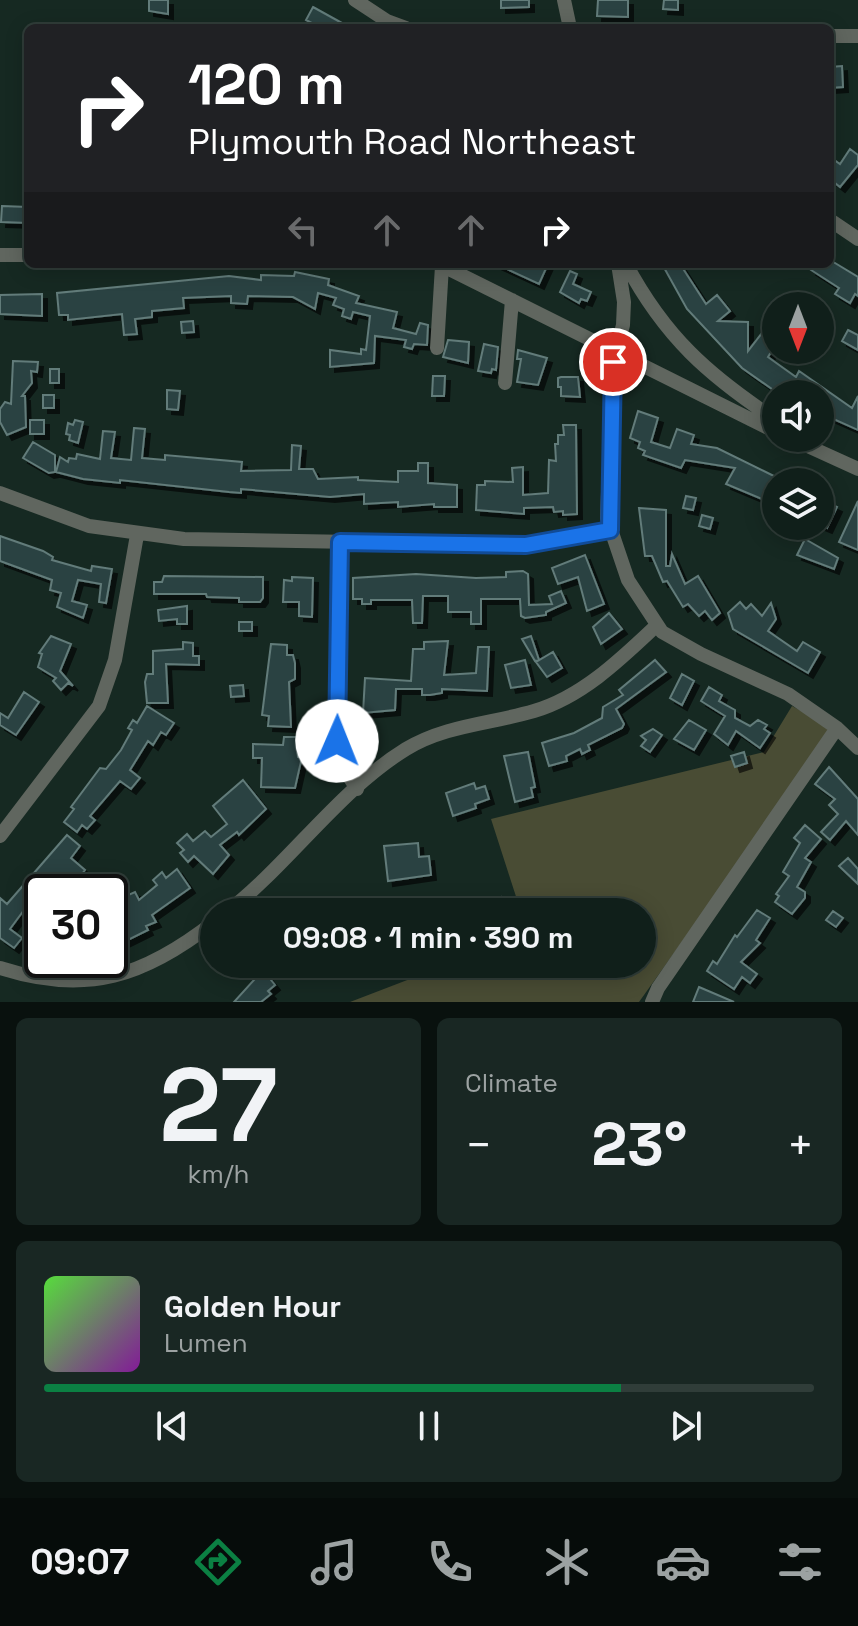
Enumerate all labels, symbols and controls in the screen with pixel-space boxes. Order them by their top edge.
text: 120 m [188,49,345,120]
icon: right [56,56,160,160]
text: Plymouth Road Northeast [188,119,637,165]
icon: left [281,208,325,252]
icon: ahead [365,208,409,252]
icon: ahead [449,208,493,252]
icon: right [533,208,577,252]
north arrow [762,292,834,364]
map controls [762,292,834,540]
pin [579,328,647,396]
icon: arrive [591,340,635,384]
button: sound [762,380,834,452]
button: layers [762,468,834,540]
position arrow [295,699,379,783]
speed limit sign: 30 [24,874,128,978]
text: 09:08 · 1 min · 390 m [283,918,573,957]
text: 27 [159,1039,278,1171]
text: Climate [465,1066,558,1100]
text: 23° [592,1106,687,1183]
text: − [465,1117,492,1173]
text: + [787,1117,814,1173]
text: km/h [188,1157,249,1191]
text: Golden Hour [164,1287,341,1326]
text: Lumen [164,1326,248,1360]
icon: previous [150,1404,194,1448]
icon: pause [407,1404,451,1448]
icon: next [664,1404,708,1448]
icon: directions [190,1534,246,1590]
icon: music [306,1534,362,1590]
icon: phone [422,1534,478,1590]
icon: climate [539,1534,595,1590]
icon: car [655,1534,711,1590]
icon: filters [772,1534,828,1590]
text: 09:07 [30,1539,129,1585]

